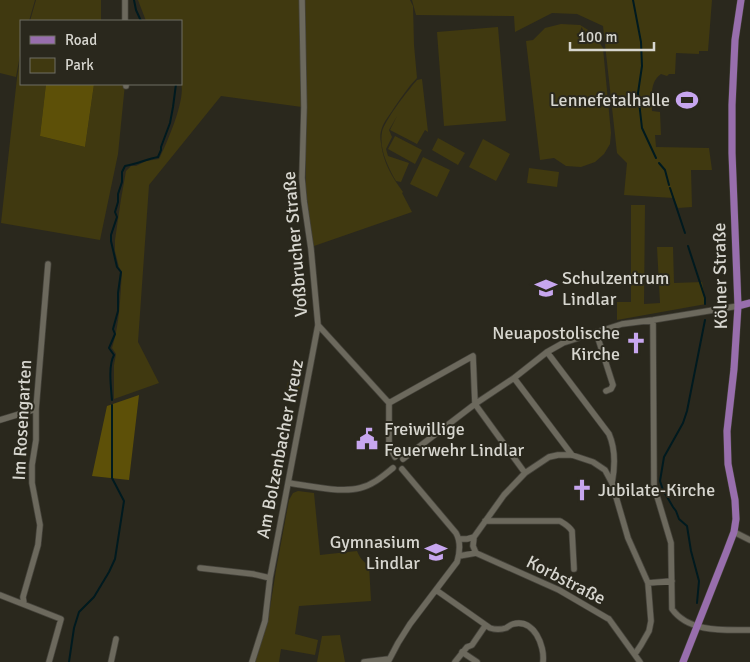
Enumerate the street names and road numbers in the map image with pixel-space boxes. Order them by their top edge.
street label: Voßbrucher Straße [278,170,312,318]
street label: Kölner Straße [708,222,732,330]
street label: Am Bolzenbacher Kreuz [252,358,308,540]
street label: Im Rosengarten [8,359,36,481]
street label: Korbstraße [523,551,609,609]

